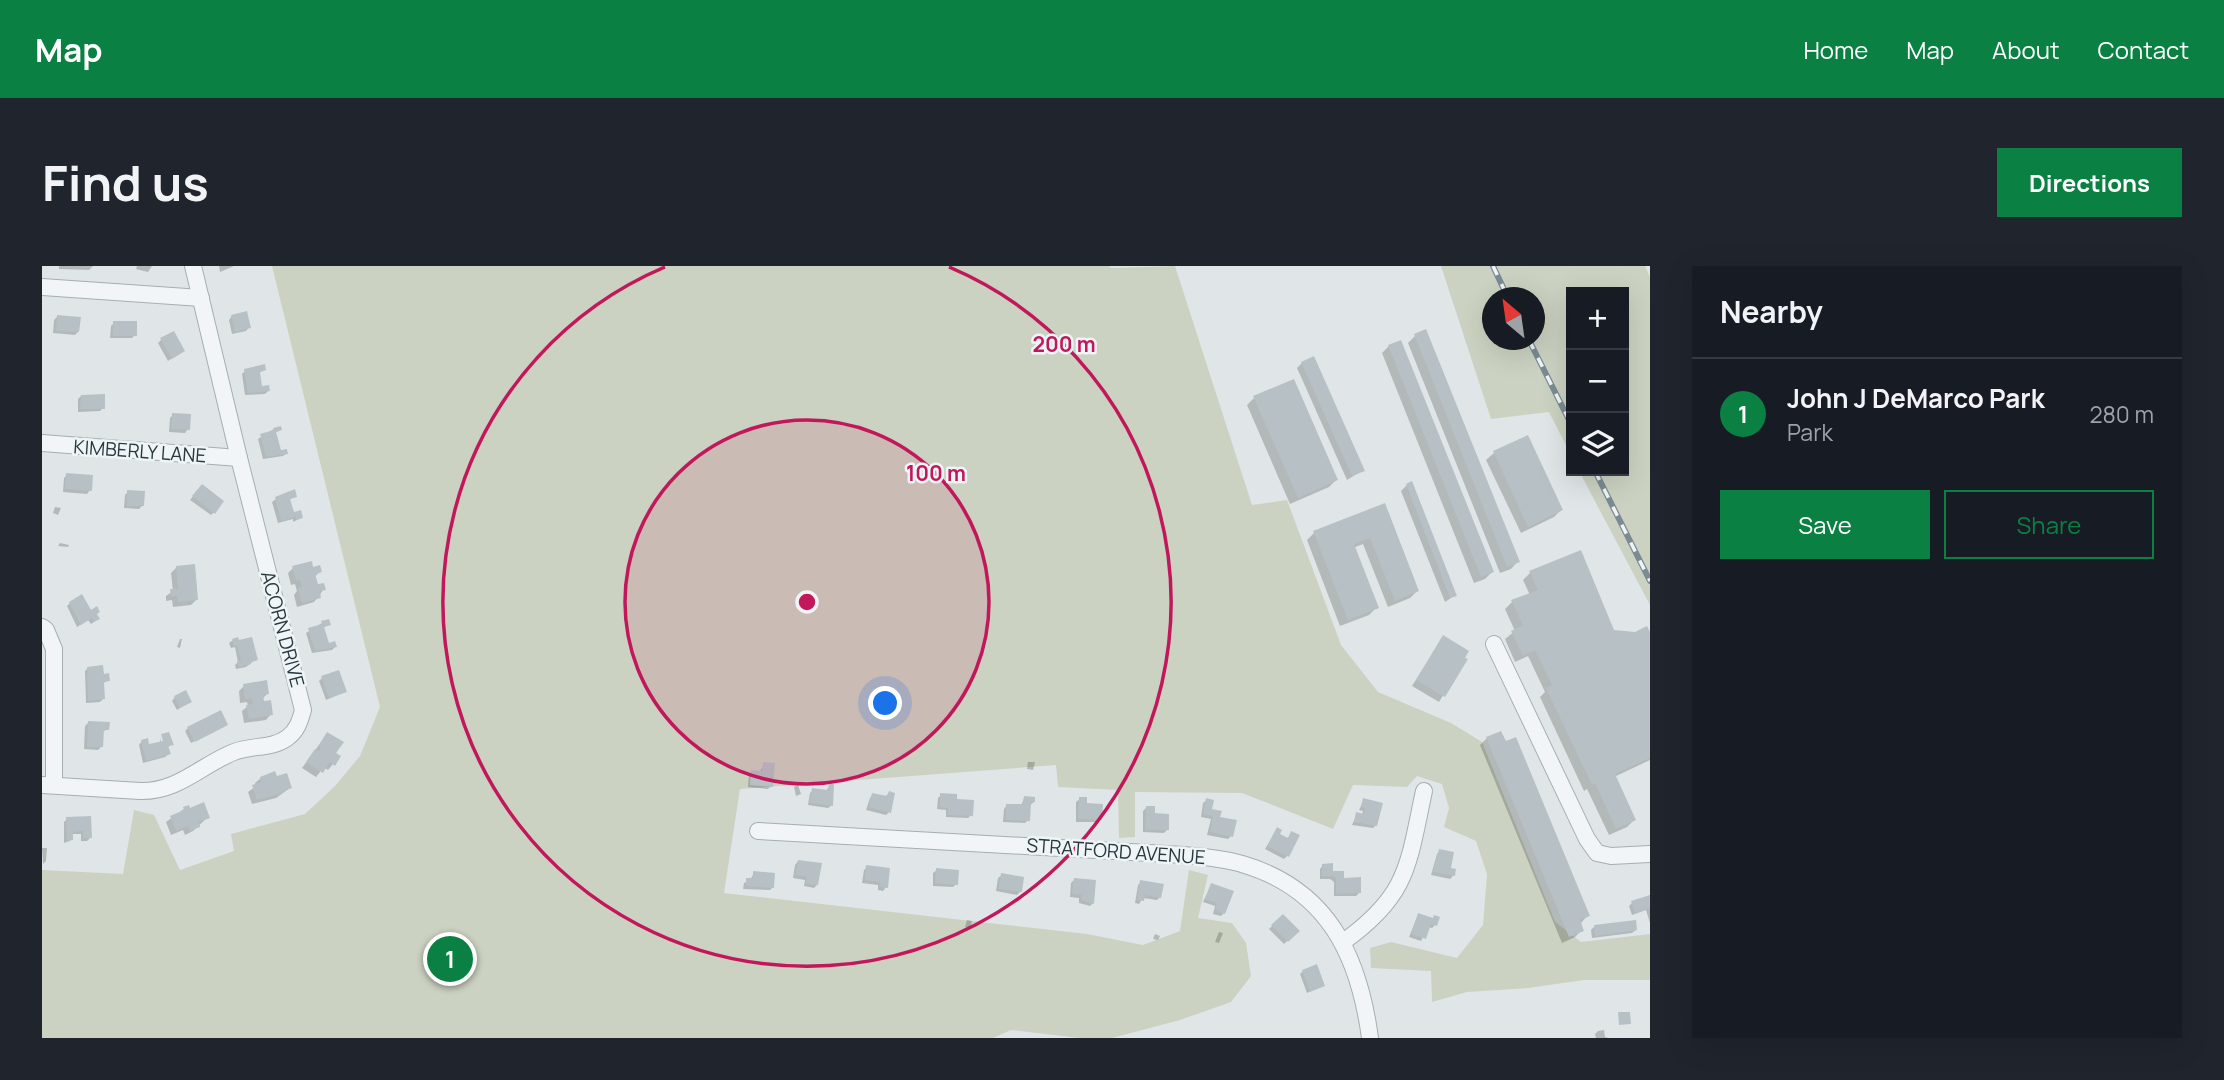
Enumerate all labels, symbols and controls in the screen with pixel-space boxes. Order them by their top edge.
text: Map [35,27,103,72]
text: Home [1803,33,1868,66]
text: Map [1906,33,1954,66]
text: About [1992,33,2060,66]
text: Contact [2098,33,2189,66]
button: Directions [1997,148,2182,217]
text: Find us [42,149,209,216]
north arrow [1482,287,1545,350]
map controls [1566,287,1629,476]
button: + [1566,287,1629,350]
text: Nearby [1720,291,1823,332]
text: 200 m [1032,330,1096,358]
button: − [1566,350,1629,413]
text: John J DeMarco Park [1787,380,2045,416]
text: 1 [1738,398,1748,430]
text: 280 m [2089,398,2154,430]
button: layers [1566,413,1629,476]
text: Park [1787,416,1833,448]
street label: KIMBERLY LANE [73,433,207,469]
text: 100 m [906,459,966,487]
button: Save [1720,490,1930,559]
button: Share [1944,490,2154,559]
street label: ACORN DRIVE [255,568,311,690]
centre of rings [795,590,819,614]
your location [868,686,902,720]
street label: STRATFORD AVENUE [1026,832,1206,870]
pin: 1 [427,933,473,985]

